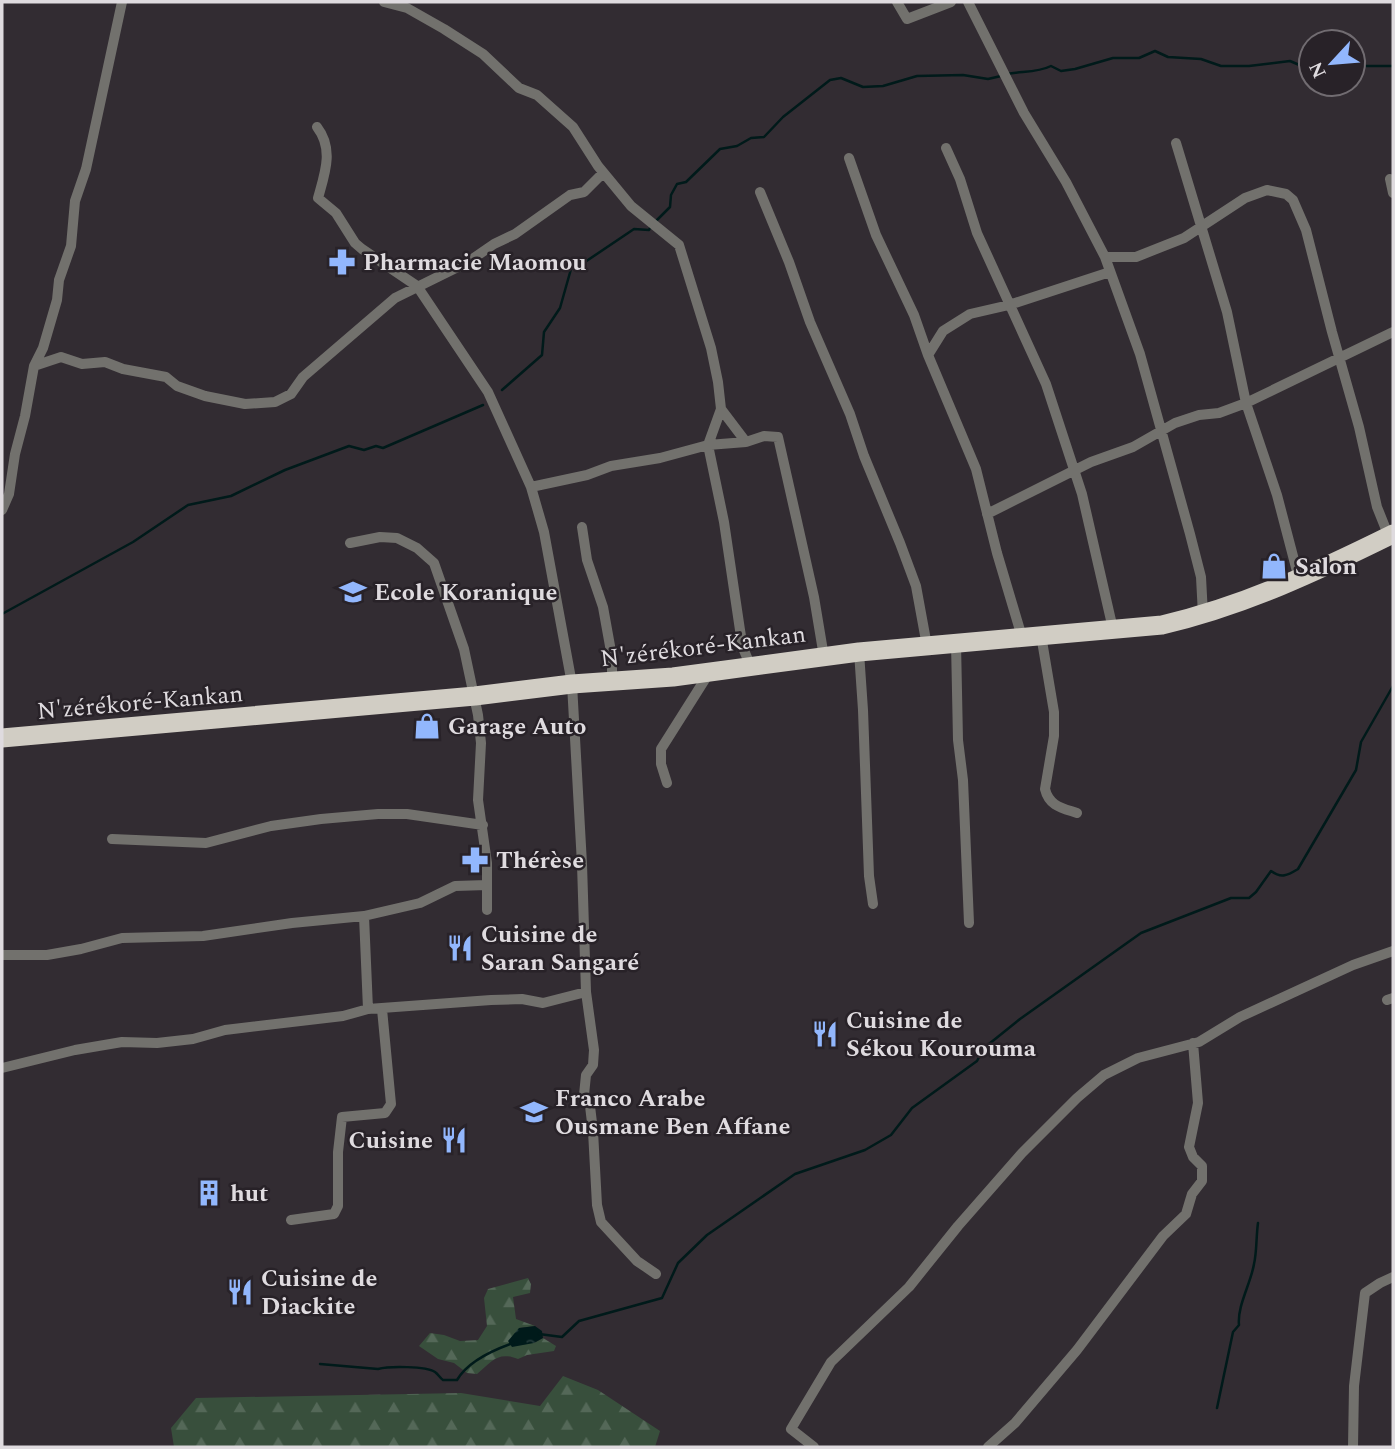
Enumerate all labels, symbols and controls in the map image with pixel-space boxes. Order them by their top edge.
north arrow [1297,28,1367,98]
text: N [1302,56,1335,83]
place label: Pharmacie Maomou [363,245,587,281]
pharmacy icon: Pharmacie Maomou [327,247,357,277]
place label: Salon [1295,549,1357,585]
shop icon: Salon [1259,551,1289,581]
place label: Ecole Koranique [374,575,557,611]
school or university icon: Ecole Koranique [338,577,368,607]
street label: N'zérékoré-Kankan [598,617,808,677]
street label: N'zérékoré-Kankan [36,676,245,730]
place label: Garage Auto [448,709,586,745]
shop icon: Garage Auto [412,711,442,741]
place label: Thérèse [496,843,584,879]
pharmacy icon: Thérèse [460,845,490,875]
place label: Cuisine de Saran Sangaré [481,917,639,981]
restaurant icon: Cuisine de Saran Sangaré [445,933,475,963]
place label: Cuisine de Sékou Kourouma [846,1003,1037,1067]
restaurant icon: Cuisine de Sékou Kourouma [810,1019,840,1049]
place label: Franco Arabe Ousmane Ben Affane [555,1081,790,1145]
school or university icon: Franco Arabe Ousmane Ben Affane [519,1097,549,1127]
place label: Cuisine [349,1123,433,1159]
restaurant icon: Cuisine [439,1125,469,1155]
place label: hut [230,1176,268,1212]
building icon: hut [194,1178,224,1208]
place label: Cuisine de Diackite [261,1261,377,1325]
restaurant icon: Cuisine de Diackite [225,1277,255,1307]

